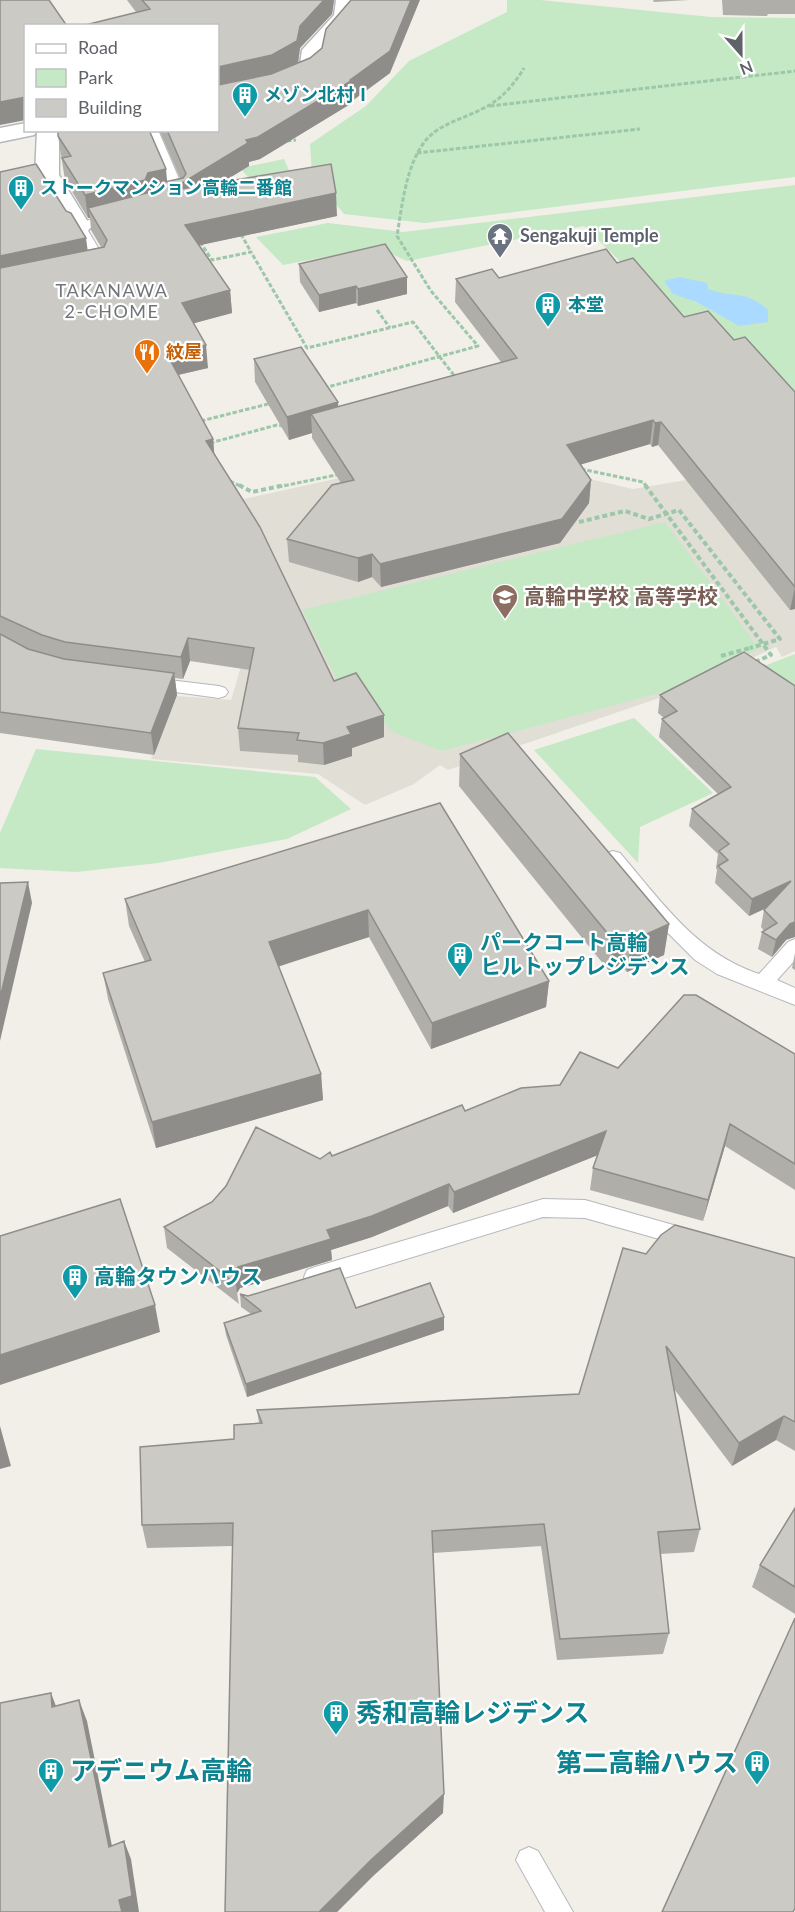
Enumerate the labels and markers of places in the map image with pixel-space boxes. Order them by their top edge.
building icon: メゾン北村Ⅰ [230,80,260,118]
place label: メゾン北村Ⅰ [264,83,372,105]
building icon: ストークマンション高輪二番館 [6,173,36,211]
place label: ストークマンション高輪二番館 [40,176,292,198]
temple icon: Sengakuji Temple [485,221,515,259]
place label: Sengakuji Temple [520,224,659,246]
building icon: 本堂 [533,290,563,328]
place label: 本堂 [568,293,604,315]
restaurant icon: 紋屋 [132,337,162,375]
place label: 紋屋 [166,340,202,362]
school or university icon: 高輪中学校 高等学校 [490,582,520,620]
place label: 高輪中学校 高等学校 [524,583,718,608]
place label: パークコート高輪 ヒルトップレジデンス [480,929,690,978]
building icon: パークコート高輪 ヒルトップレジデンス [445,940,475,978]
building icon: 高輪タウンハウス [60,1262,90,1300]
place label: 高輪タウンハウス [94,1263,262,1288]
place label: 秀和高輪レジデンス [356,1696,589,1728]
building icon: 秀和高輪レジデンス [321,1698,351,1736]
place label: 第二高輪ハウス [556,1746,738,1778]
building icon: 第二高輪ハウス [742,1748,772,1786]
place label: アデニウム高輪 [70,1754,252,1786]
building icon: アデニウム高輪 [36,1756,66,1794]

